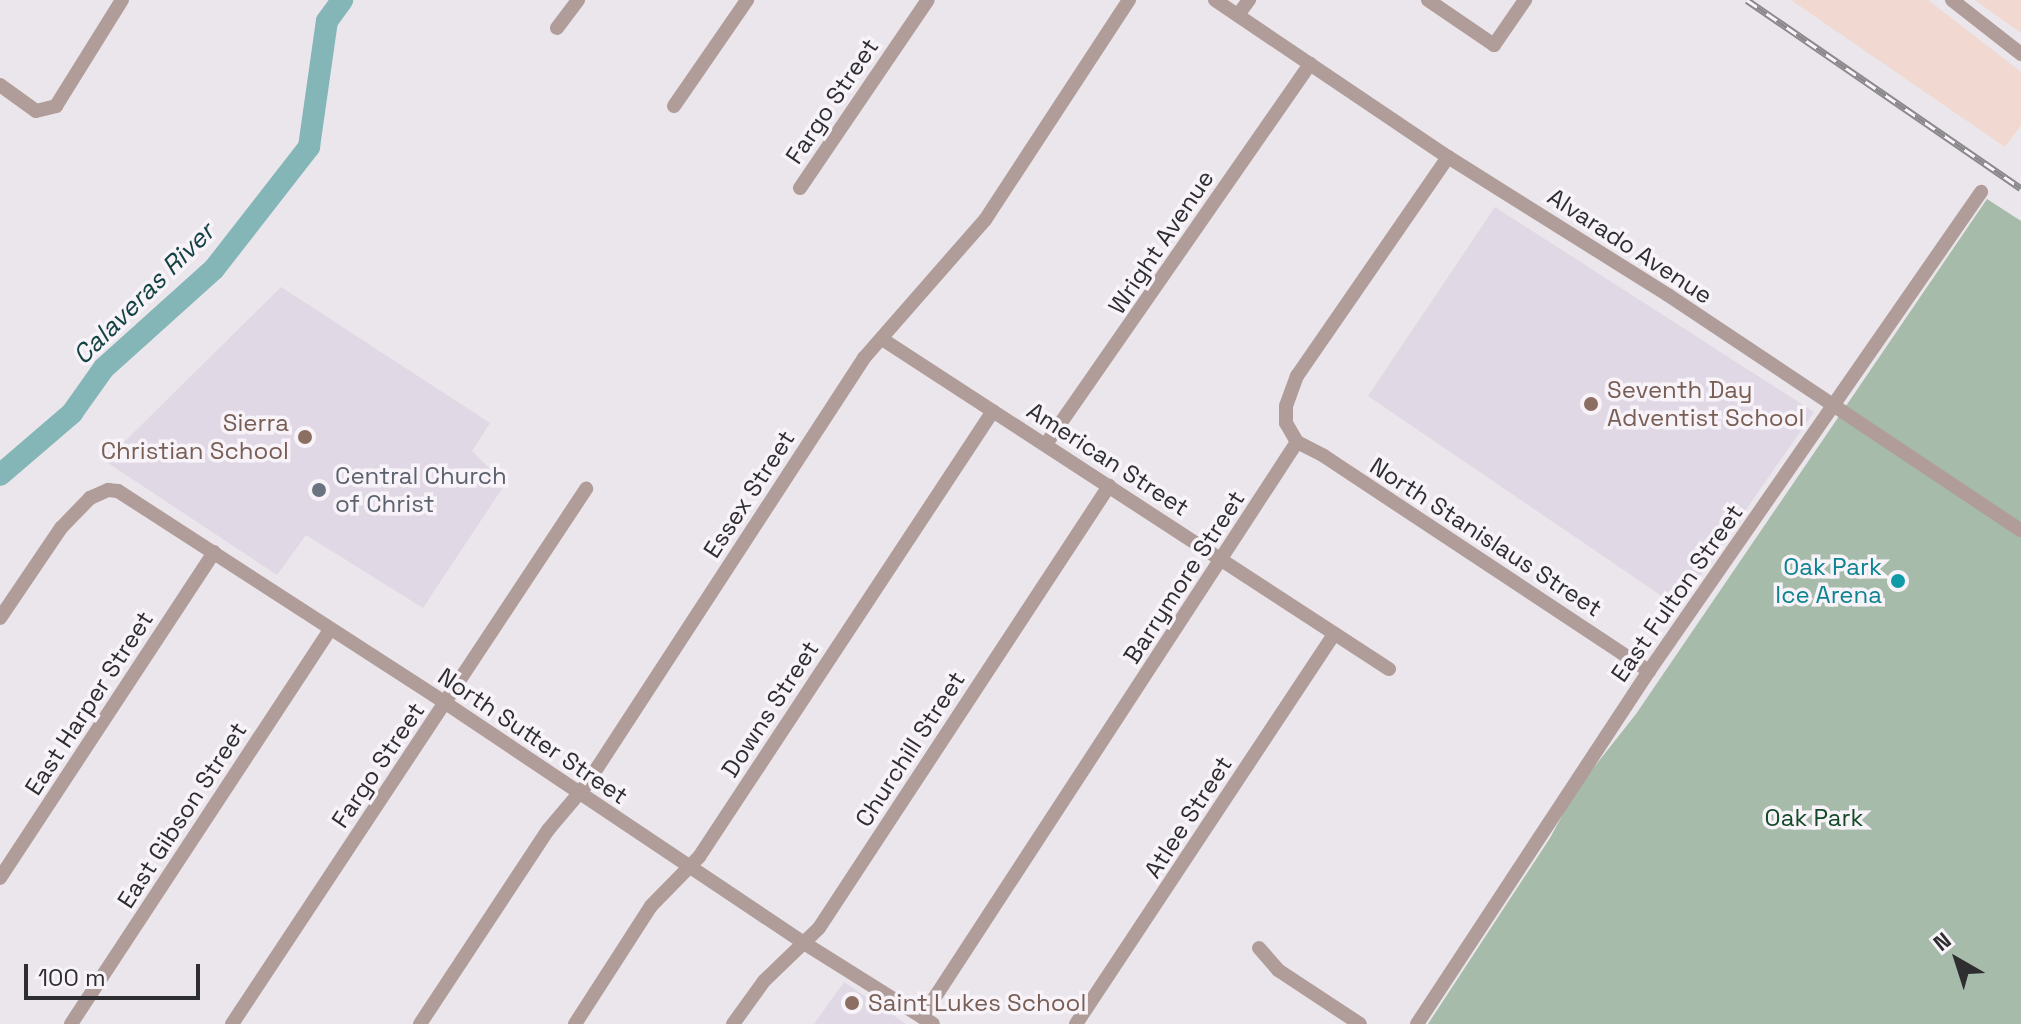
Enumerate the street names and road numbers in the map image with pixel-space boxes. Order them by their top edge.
street label: Fargo Street [780,33,884,169]
street label: Wright Avenue [1102,164,1220,320]
street label: Alvarado Avenue [1542,182,1718,310]
street label: American Street [1022,396,1194,522]
street label: Essex Street [697,425,801,563]
street label: North Stanislaus Street [1365,451,1607,623]
street label: Barrymore Street [1117,485,1251,669]
street label: East Fulton Street [1605,499,1749,687]
street label: East Harper Street [19,606,159,800]
street label: Downs Street [715,635,825,783]
street label: North Sutter Street [433,662,633,810]
street label: Churchill Street [849,666,971,832]
street label: Fargo Street [326,697,430,833]
street label: East Gibson Street [111,717,253,913]
street label: Atlee Street [1138,751,1238,883]

